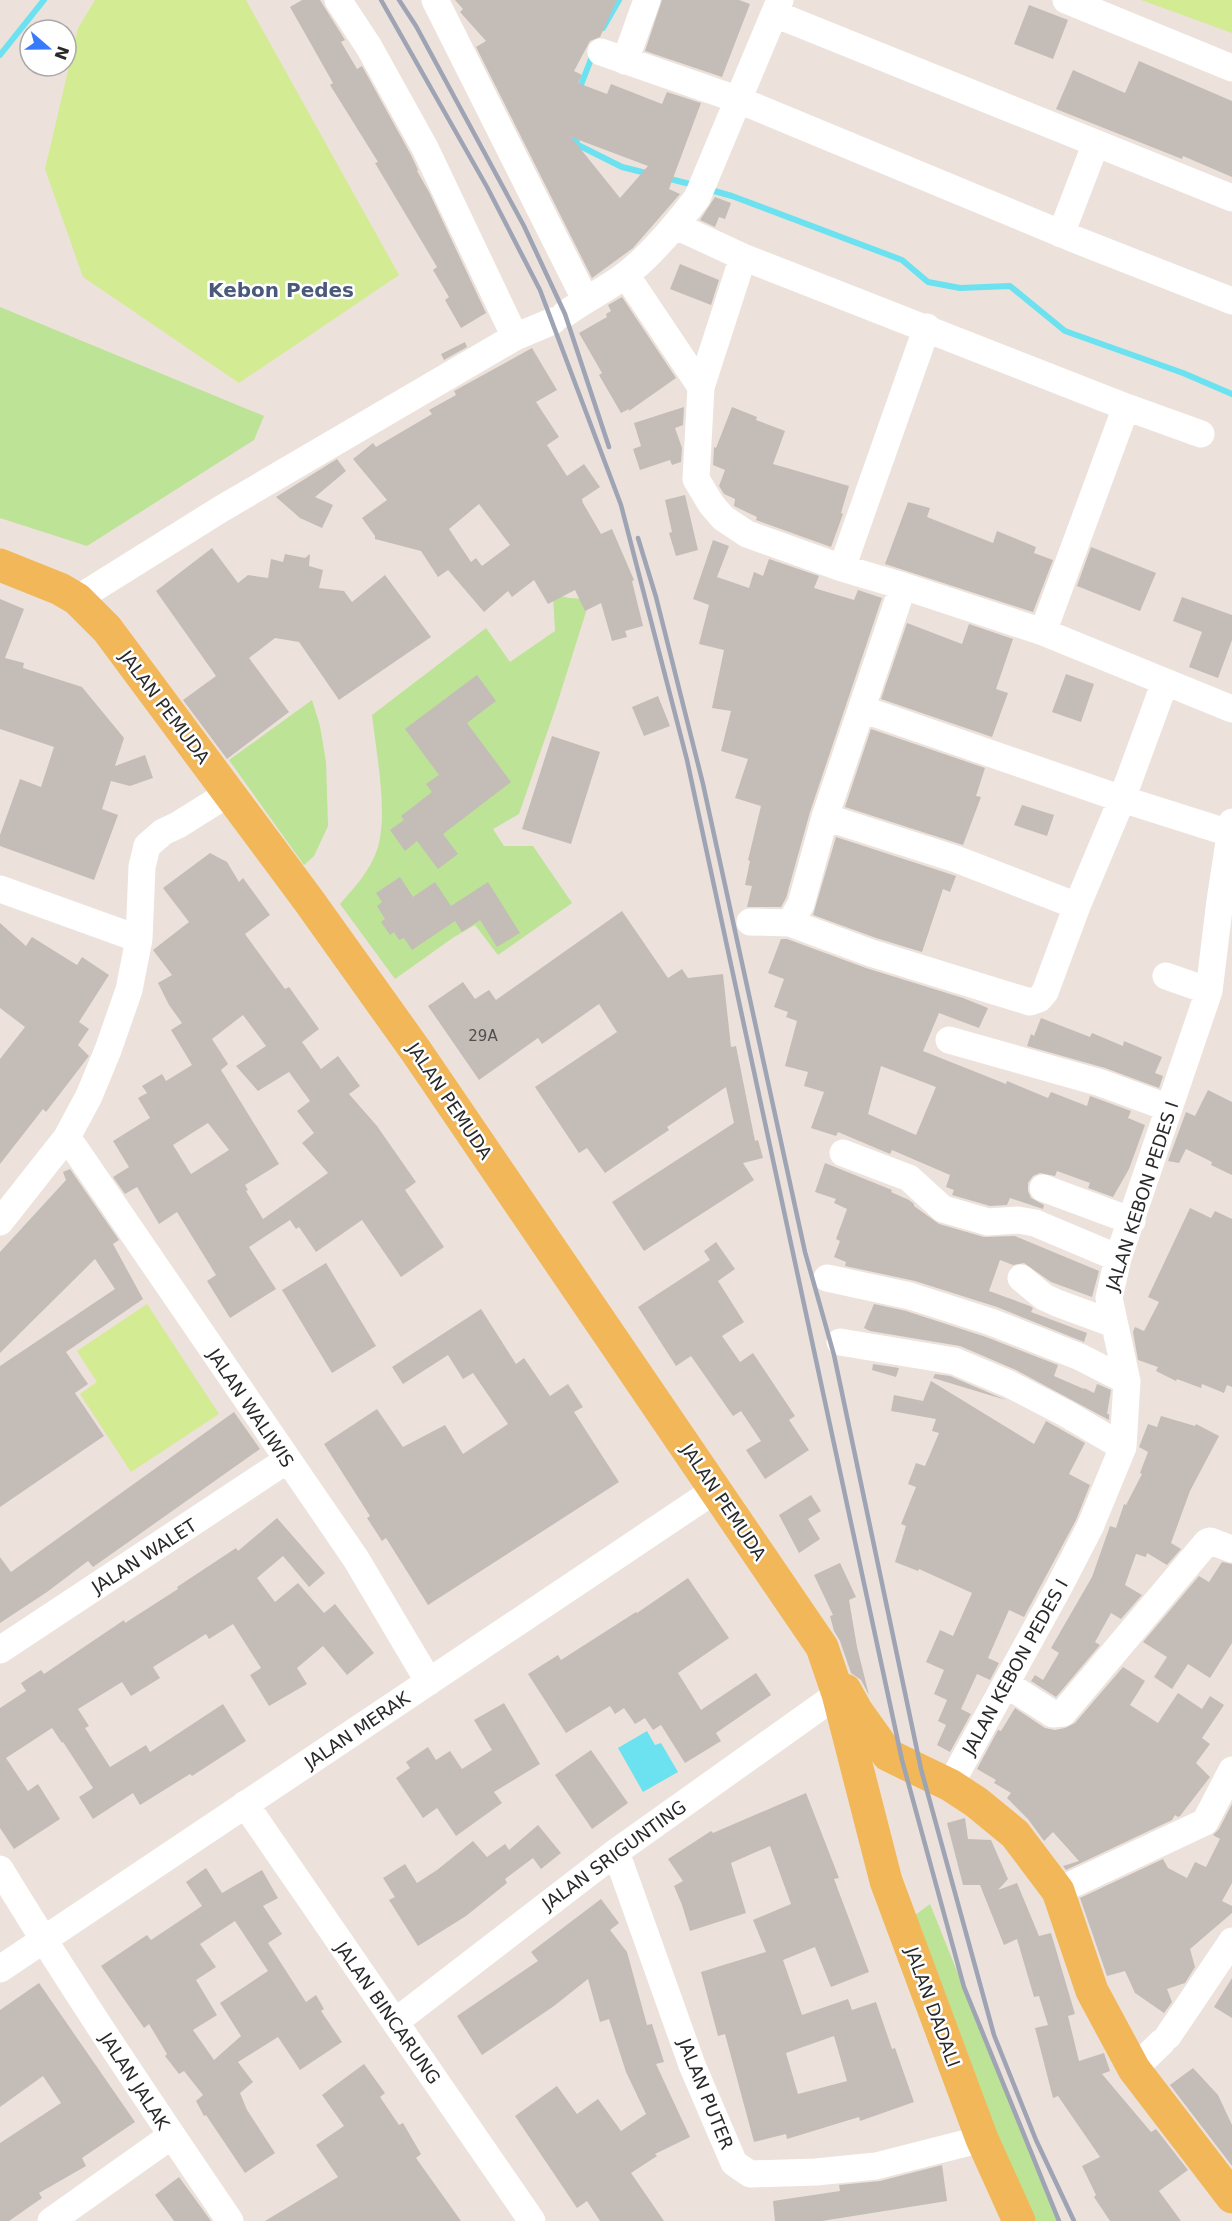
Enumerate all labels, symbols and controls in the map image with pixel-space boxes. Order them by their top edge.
north arrow [18,18,78,78]
text: N [50,43,73,63]
district label: Kebon Pedes [208,278,354,302]
street label: JALAN PEMUDA [115,646,215,768]
house number: 29A [468,1027,498,1045]
street label: JALAN PEMUDA [403,1038,497,1164]
street label: JALAN KEBON PEDES I [1101,1099,1183,1294]
street label: JALAN WALIWIS [203,1344,298,1471]
street label: JALAN PEMUDA [677,1439,771,1565]
street label: JALAN WALET [87,1514,201,1598]
street label: JALAN KEBON PEDES I [957,1575,1072,1759]
street label: JALAN MERAK [300,1687,414,1773]
street label: JALAN SRIGUNTING [537,1796,690,1915]
street label: JALAN BINCARUNG [331,1937,445,2088]
street label: JALAN DADALI [901,1943,964,2070]
street label: JALAN JALAK [95,2028,175,2134]
street label: JALAN PUTER [674,2034,738,2153]

